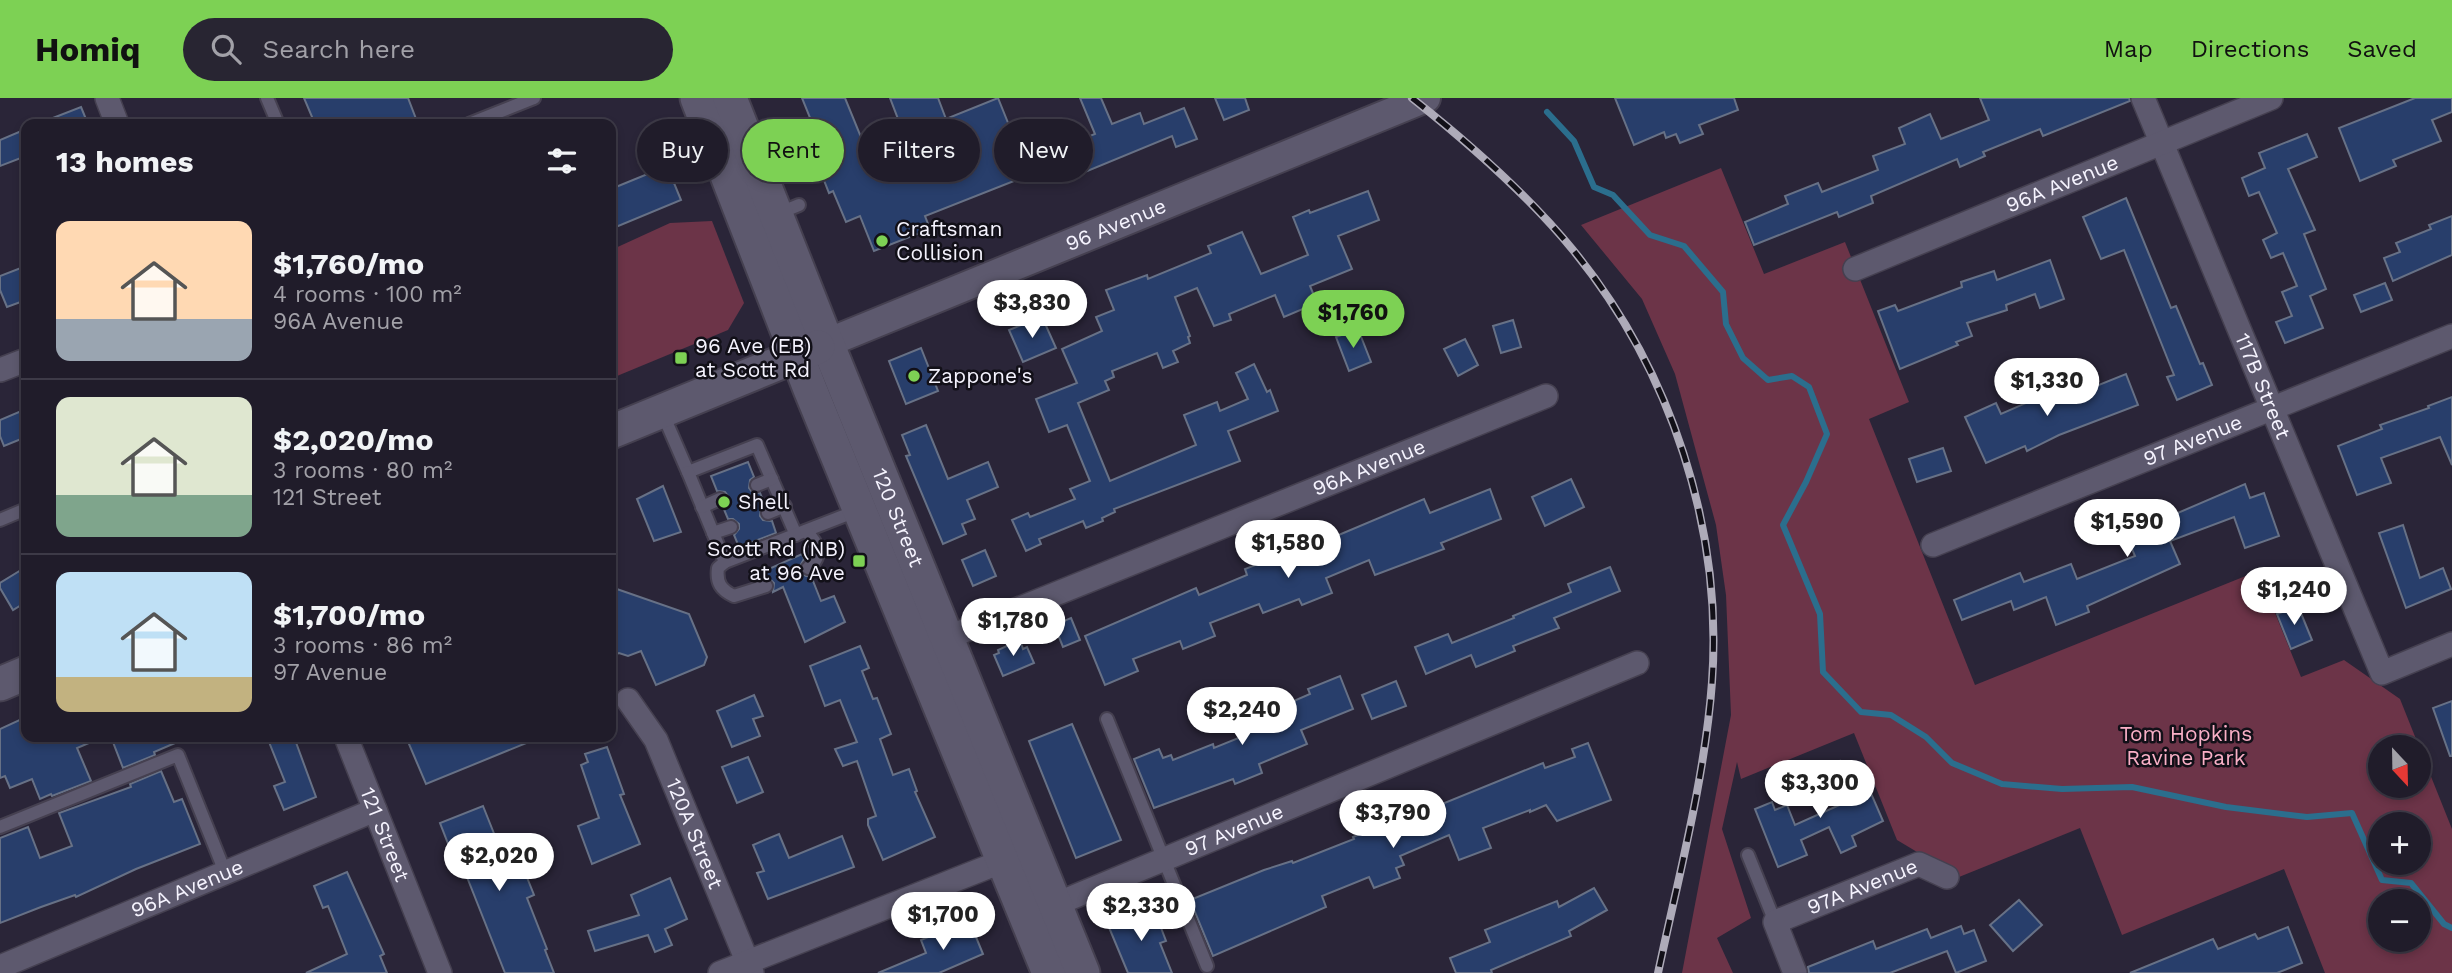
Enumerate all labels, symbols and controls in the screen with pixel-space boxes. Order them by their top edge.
search box [183,18,673,81]
text: Homiq [35,30,141,69]
icon: search [207,30,245,68]
text: Search here [263,34,415,64]
text: Map [2104,35,2153,63]
text: Directions [2191,35,2309,63]
text: Saved [2347,35,2417,63]
chip: Buy [637,119,728,182]
chip: Rent [742,119,844,182]
chip: Filters [858,119,980,182]
chip: New [994,119,1093,182]
icon: filters [543,142,581,180]
text: 13 homes [56,144,193,179]
street label: 96A Avenue [2002,149,2122,218]
street label: 96 Avenue [1062,193,1170,256]
place label: Craftsman Collision [896,216,1002,265]
marker: Craftsman Collision [874,233,890,249]
text: $1,760/mo [273,246,424,281]
icon: home [112,249,196,333]
pin: $3,830 [975,280,1089,340]
text: 4 rooms · 100 m² [273,281,462,308]
text: $3,830 [993,289,1071,316]
pin: $1,760 [1296,290,1410,350]
text: $1,760 [1317,299,1389,326]
text: 96A Avenue [273,308,404,335]
street label: 117B Street [2230,329,2296,443]
place label: 96 Ave (EB) at Scott Rd [695,333,811,382]
marker: 96 Ave (EB) at Scott Rd [673,350,689,366]
pin: $1,330 [1990,358,2104,418]
place label: Zappone's [928,363,1033,388]
text: $1,330 [2010,367,2084,394]
marker: Zappone's [906,368,922,384]
street label: 97 Avenue [2139,409,2246,471]
text: $2,020/mo [273,422,434,457]
icon: home [112,425,196,509]
street label: 96A Avenue [1309,433,1429,501]
text: 3 rooms · 80 m² [273,457,452,484]
street label: 120 Street [867,465,930,570]
text: 121 Street [273,484,381,511]
place label: Shell [738,489,790,514]
marker: Shell [716,494,732,510]
pin: $1,590 [2070,500,2184,559]
text: $1,590 [2090,508,2164,535]
pin: $1,580 [1231,520,1345,580]
text: $1,580 [1251,529,1325,556]
place label: Scott Rd (NB) at 96 Ave [707,536,845,585]
marker: Scott Rd (NB) at 96 Ave [851,553,867,569]
pin: $1,240 [2237,568,2351,627]
text: $1,240 [2257,576,2331,603]
text: $1,700/mo [273,597,425,632]
pin: $1,780 [956,598,1070,658]
icon: home [112,600,196,684]
text: $1,780 [977,607,1049,634]
text: 3 rooms · 86 m² [273,632,452,659]
text: 97 Avenue [273,659,387,686]
pin: $2,240 [1185,688,1299,747]
text: $2,240 [1203,696,1281,723]
park label: Tom Hopkins Ravine Park [2120,721,2252,770]
north arrow [2368,735,2431,798]
map controls [2368,735,2431,952]
pin: $3,300 [1763,760,1877,820]
text: $3,300 [1781,769,1859,796]
street label: 120A Street [661,775,729,892]
street label: 121 Street [355,784,415,885]
pin: $3,790 [1336,790,1450,850]
street label: 97 Avenue [1181,798,1287,861]
text: $3,790 [1355,799,1431,826]
button: + [2368,812,2431,875]
pin: $2,020 [442,834,556,893]
text: $2,020 [460,842,538,869]
street label: 97A Avenue [1803,853,1921,920]
street label: 96A Avenue [127,854,247,923]
pin: $2,330 [1084,884,1198,943]
button: − [2368,889,2431,952]
pin: $1,700 [886,892,1000,952]
text: $2,330 [1102,892,1180,919]
text: $1,700 [907,901,979,928]

